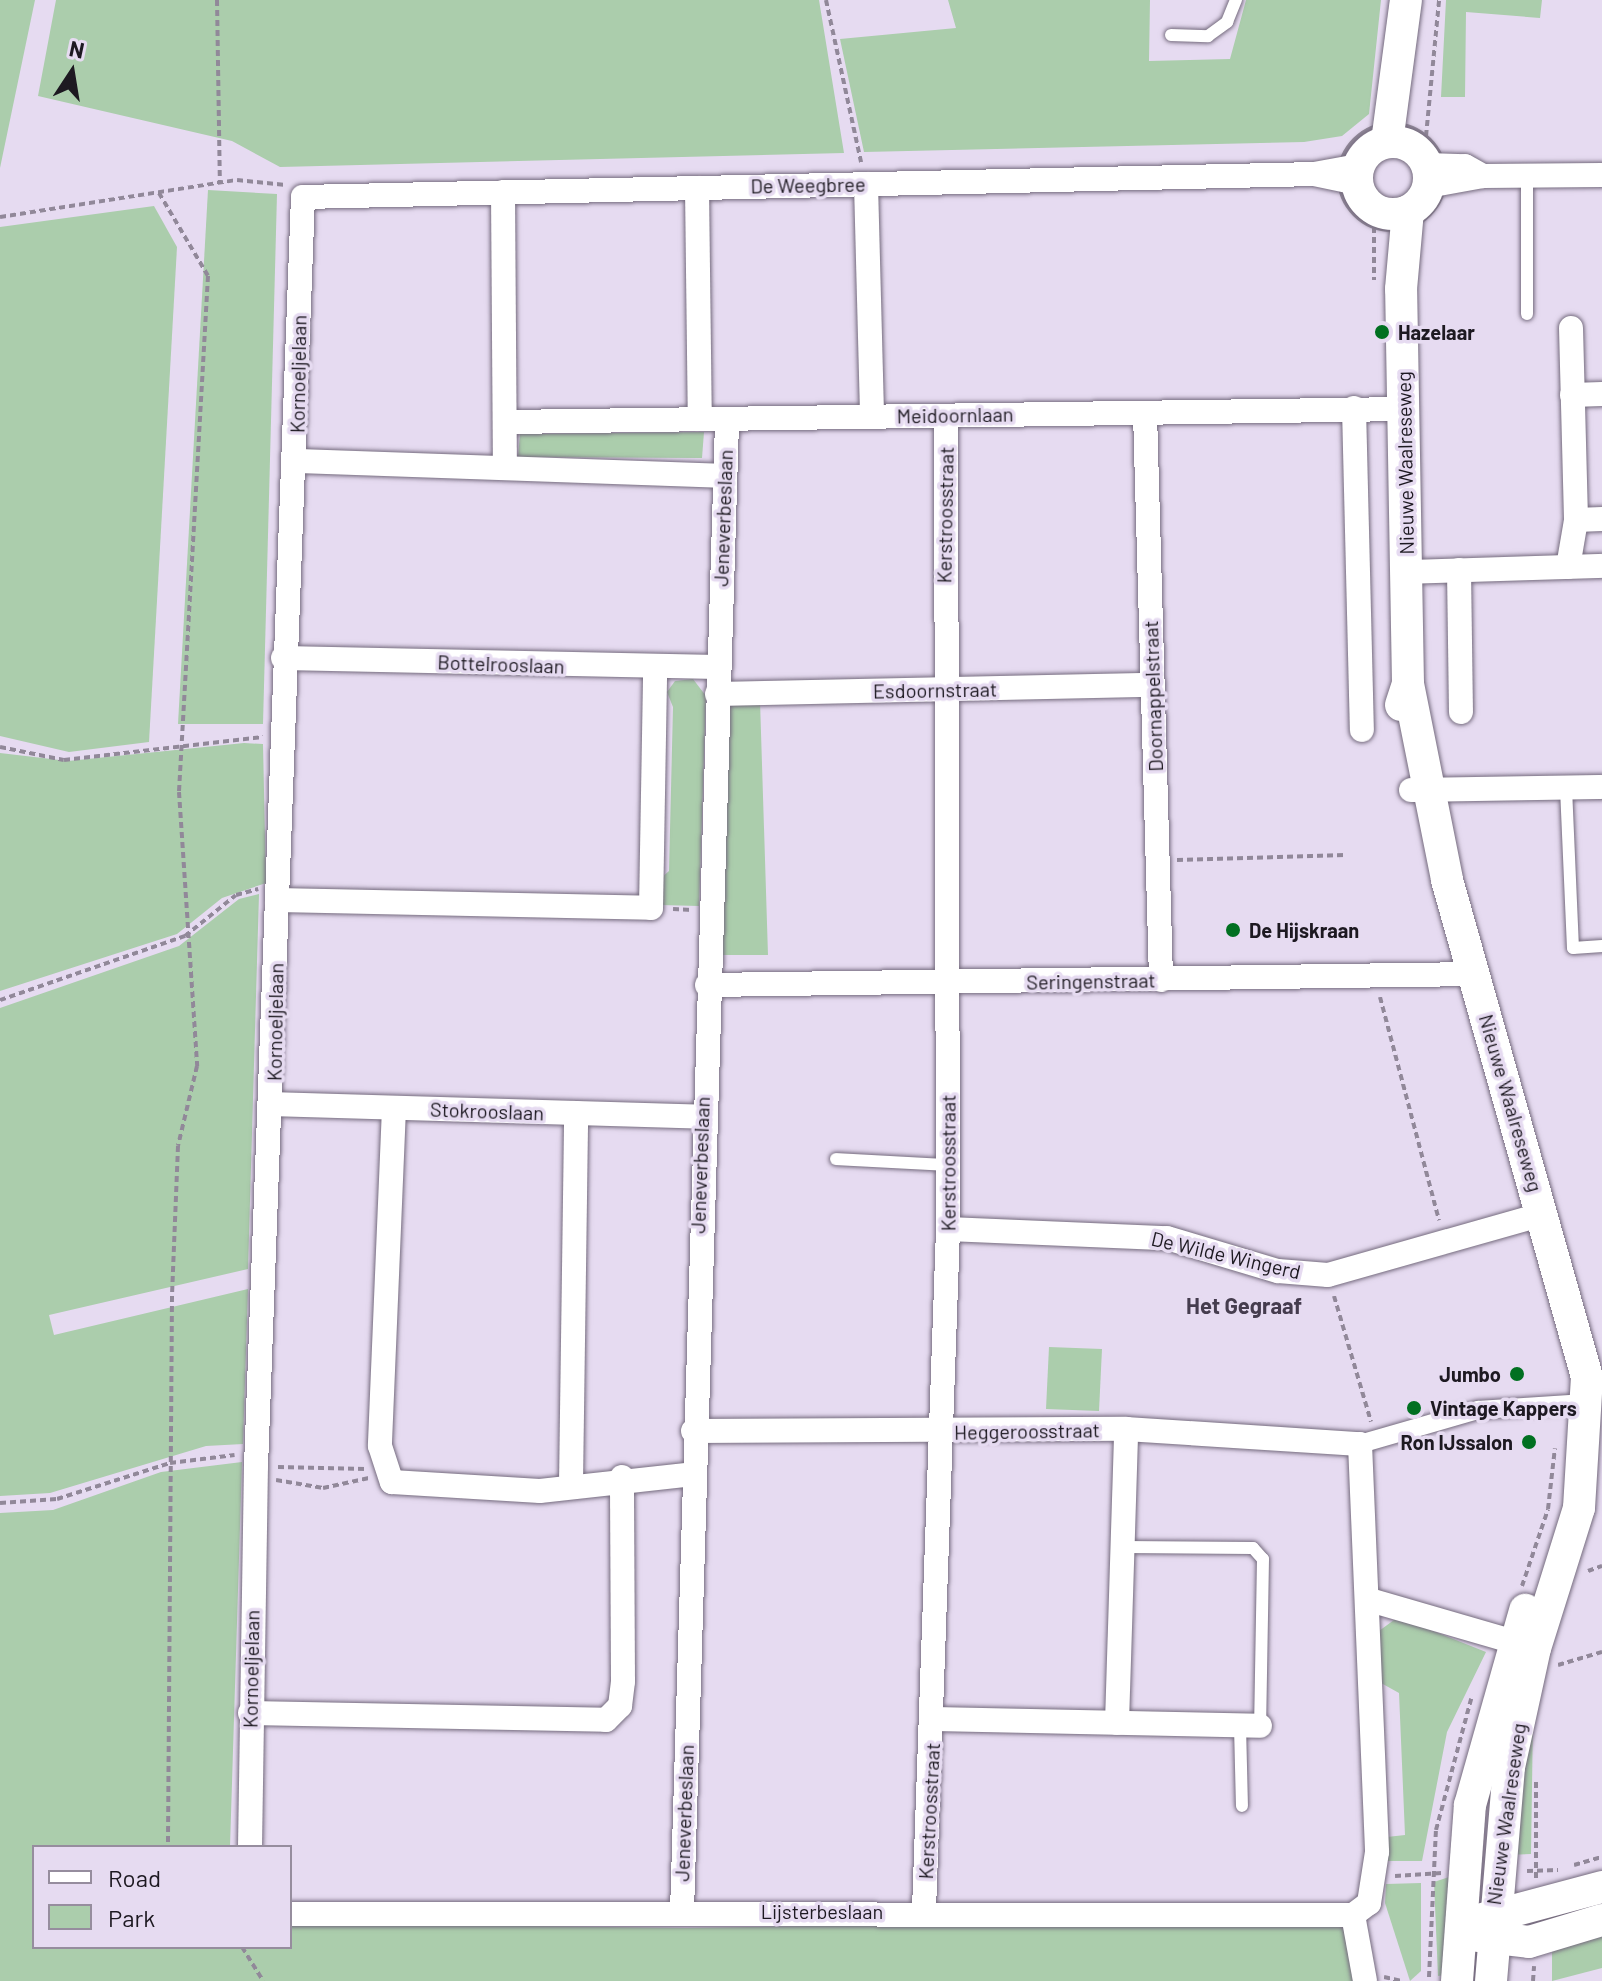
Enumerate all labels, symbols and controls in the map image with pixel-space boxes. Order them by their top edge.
north arrow [32,32,112,112]
text: N [67,34,87,63]
street label: De Weegbree [750,172,866,198]
street label: Kornoeljelaan [285,315,311,433]
place label: Hazelaar [1398,320,1475,344]
marker: Hazelaar [1373,323,1391,341]
street label: Nieuwe Waalreseweg [1391,371,1419,555]
street label: Meidoornlaan [896,402,1014,428]
street label: Kerstroosstraat [932,446,958,584]
street label: Jeneverbeslaan [709,449,737,587]
street label: Doornappelstraat [1138,620,1168,772]
street label: Bottelrooslaan [437,650,565,678]
street label: Esdoornstraat [873,677,997,703]
place label: De Hijskraan [1249,918,1359,942]
marker: De Hijskraan [1224,921,1242,939]
street label: Kornoeljelaan [262,963,288,1081]
street label: Seringenstraat [1026,968,1156,994]
street label: Nieuwe Waalreseweg [1474,1011,1548,1195]
street label: Kerstroosstraat [936,1095,960,1231]
street label: Jeneverbeslaan [686,1096,714,1234]
street label: Stokrooslaan [430,1097,544,1125]
street label: De Wilde Wingerd [1149,1226,1303,1284]
district label: Het Gegraaf [1186,1293,1302,1319]
place label: Jumbo [1439,1362,1501,1386]
marker: Jumbo [1508,1365,1526,1383]
place label: Vintage Kappers [1430,1396,1577,1420]
marker: Vintage Kappers [1405,1399,1423,1417]
street label: Heggeroosstraat [954,1418,1100,1444]
place label: Ron IJssalon [1400,1430,1513,1454]
marker: Ron IJssalon [1520,1433,1538,1451]
street label: Kornoeljelaan [238,1610,264,1728]
street label: Nieuwe Waalreseweg [1481,1721,1531,1907]
street label: Kerstroosstraat [913,1742,945,1880]
street label: Jeneverbeslaan [670,1744,698,1882]
legend [32,1845,292,1949]
text: Road [108,1863,161,1892]
street label: Lijsterbeslaan [761,1899,883,1923]
text: Park [108,1903,155,1932]

